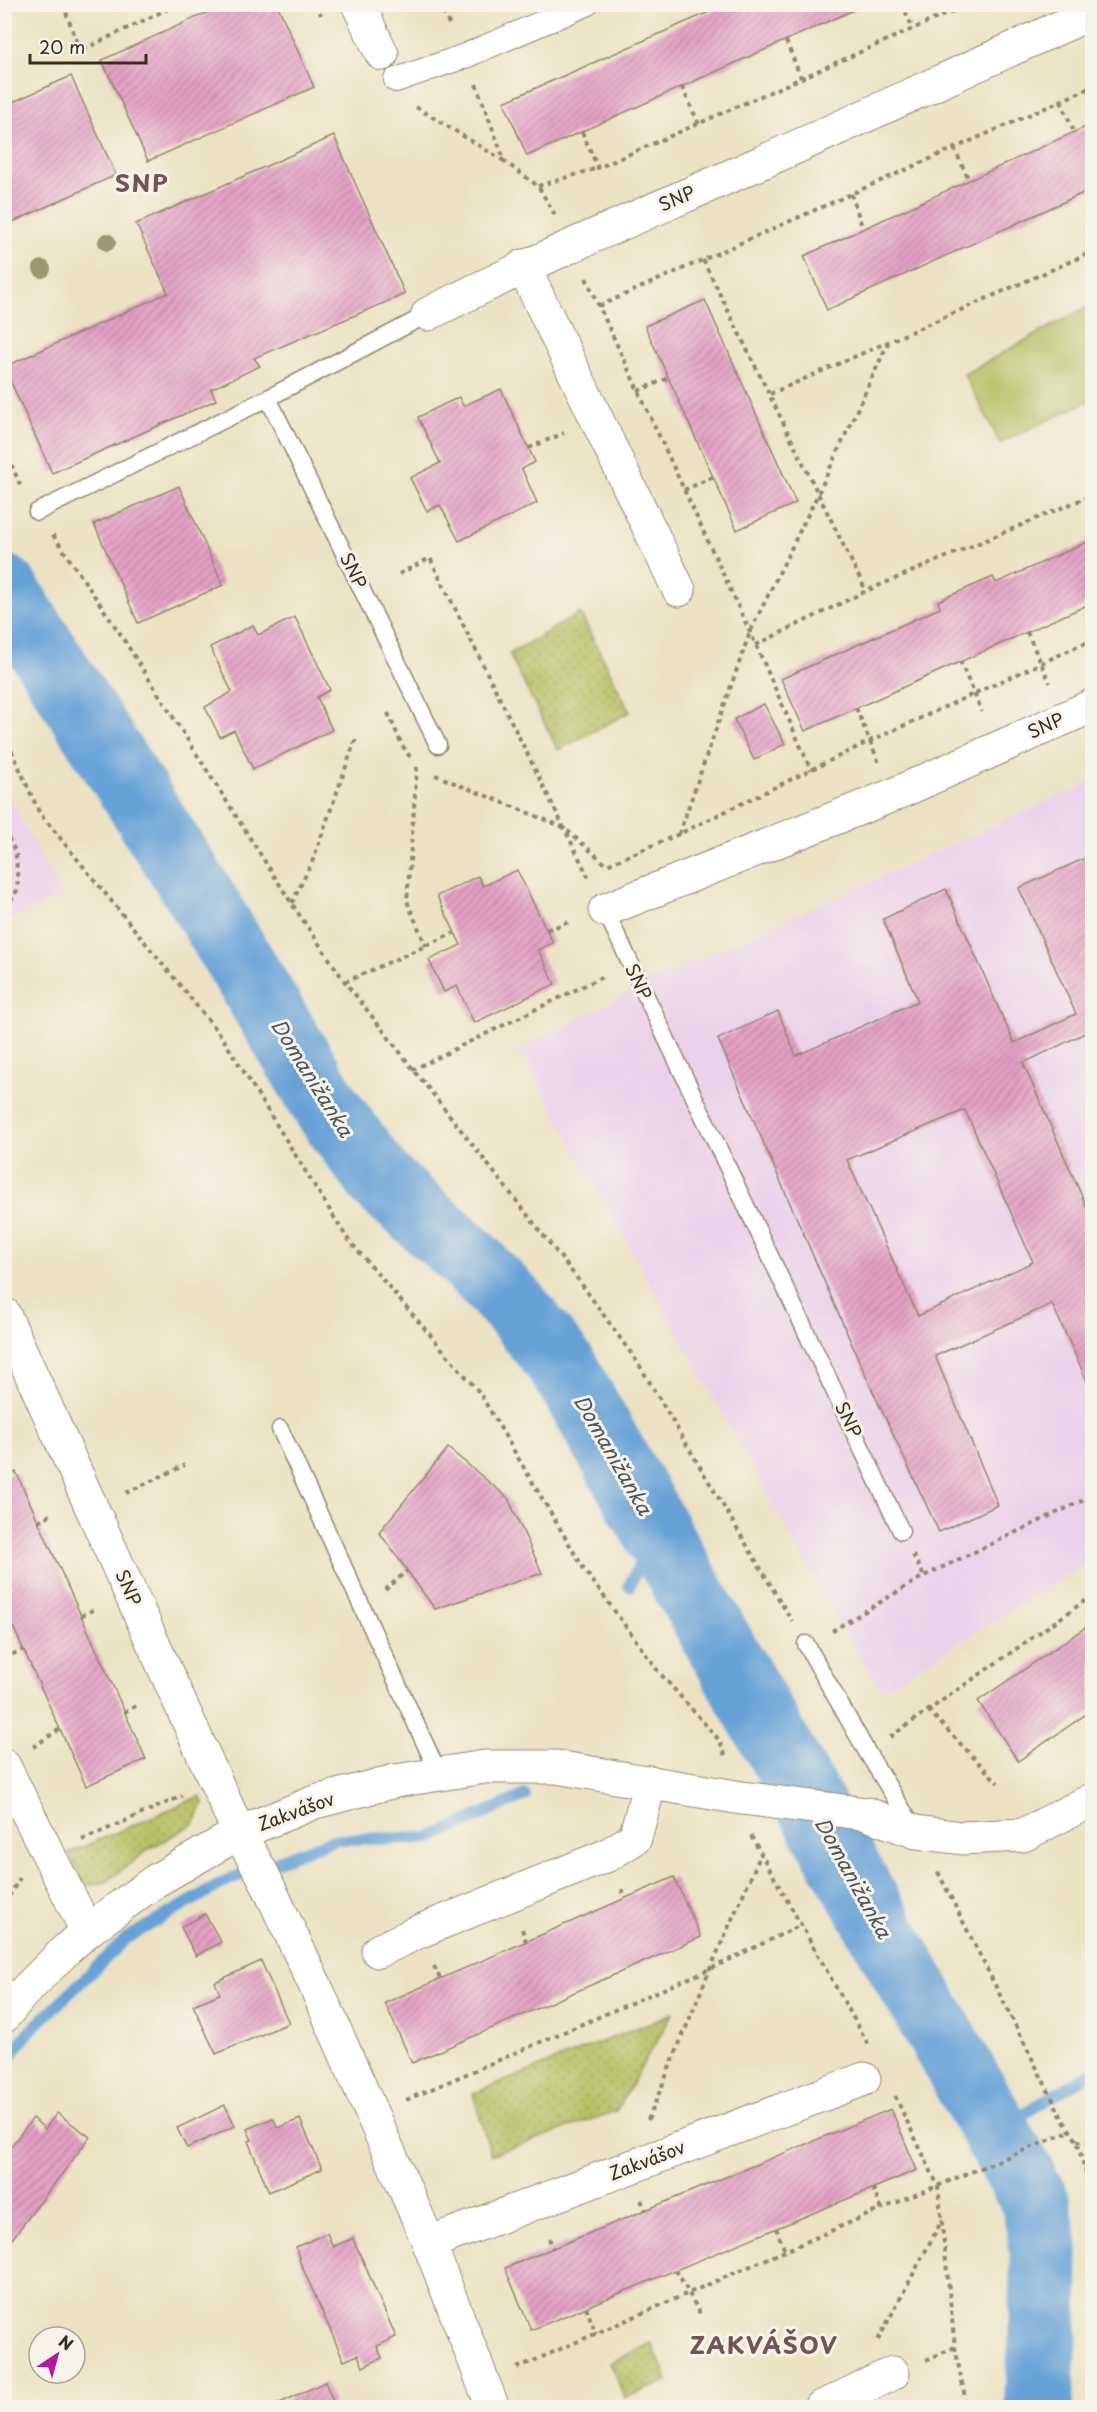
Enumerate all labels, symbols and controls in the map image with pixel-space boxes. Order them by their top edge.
scale bar [30,27,146,65]
text: 20 m [39,33,85,60]
district label: SNP [115,164,169,200]
street label: SNP [654,178,699,217]
street label: SNP [334,548,375,593]
street label: SNP [1023,705,1068,744]
street label: SNP [619,959,659,1004]
water label: Domanižanka [265,1013,362,1143]
water label: Domanižanka [567,1389,661,1521]
street label: SNP [829,1397,870,1442]
street label: SNP [110,1565,149,1610]
street label: Zakvášov [253,1784,338,1837]
water label: Domanižanka [808,1811,900,1944]
street label: Zakvášov [604,2133,688,2186]
north arrow [27,2325,87,2385]
district label: ZAKVÁŠOV [690,2326,838,2362]
text: N [54,2329,79,2355]

